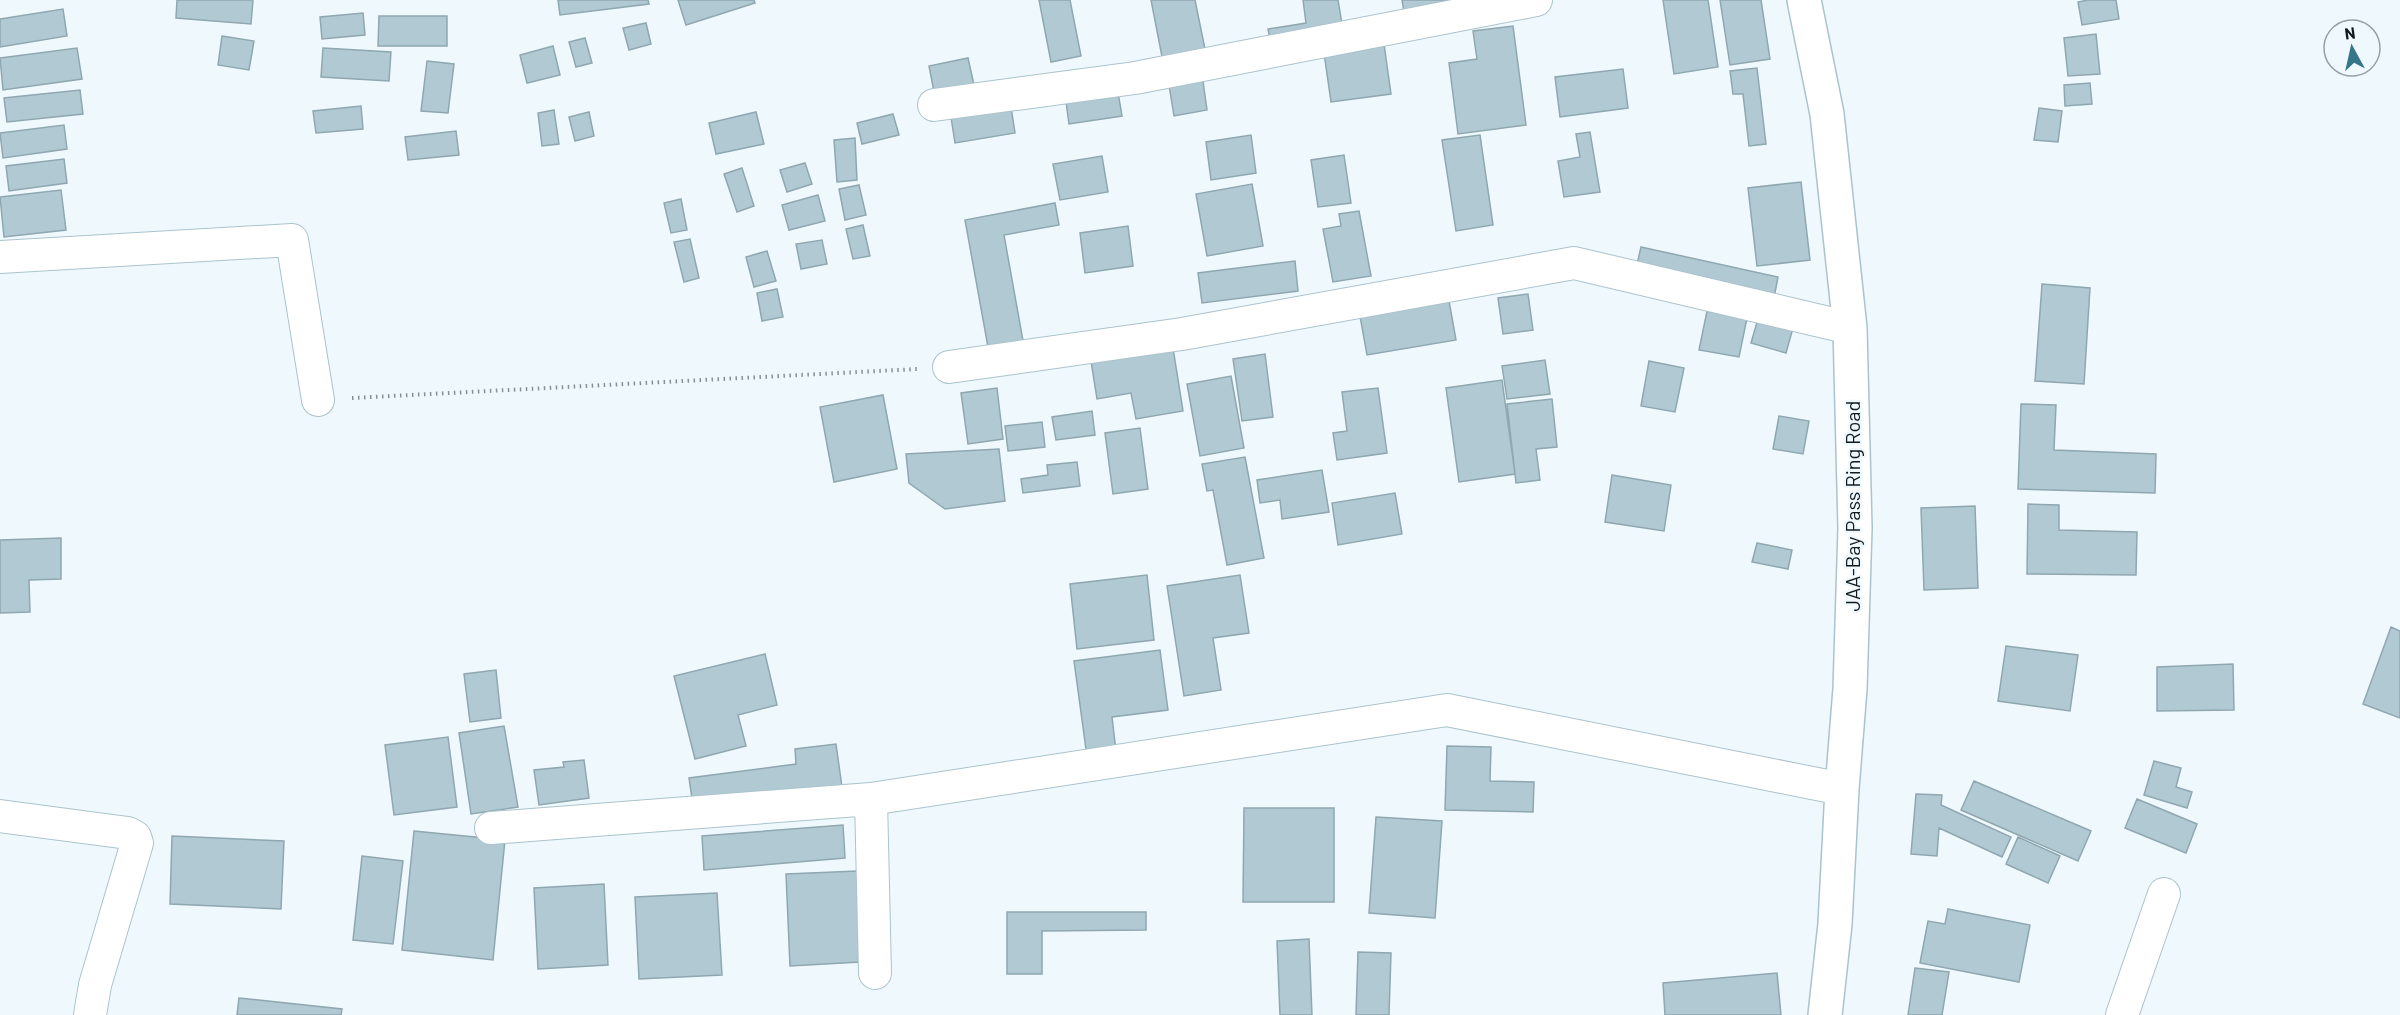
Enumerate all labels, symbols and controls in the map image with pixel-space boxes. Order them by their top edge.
north arrow [2322,18,2382,78]
text: N [2343,23,2356,43]
street label: JAA-Bay Pass Ring Road [1840,401,1864,612]

